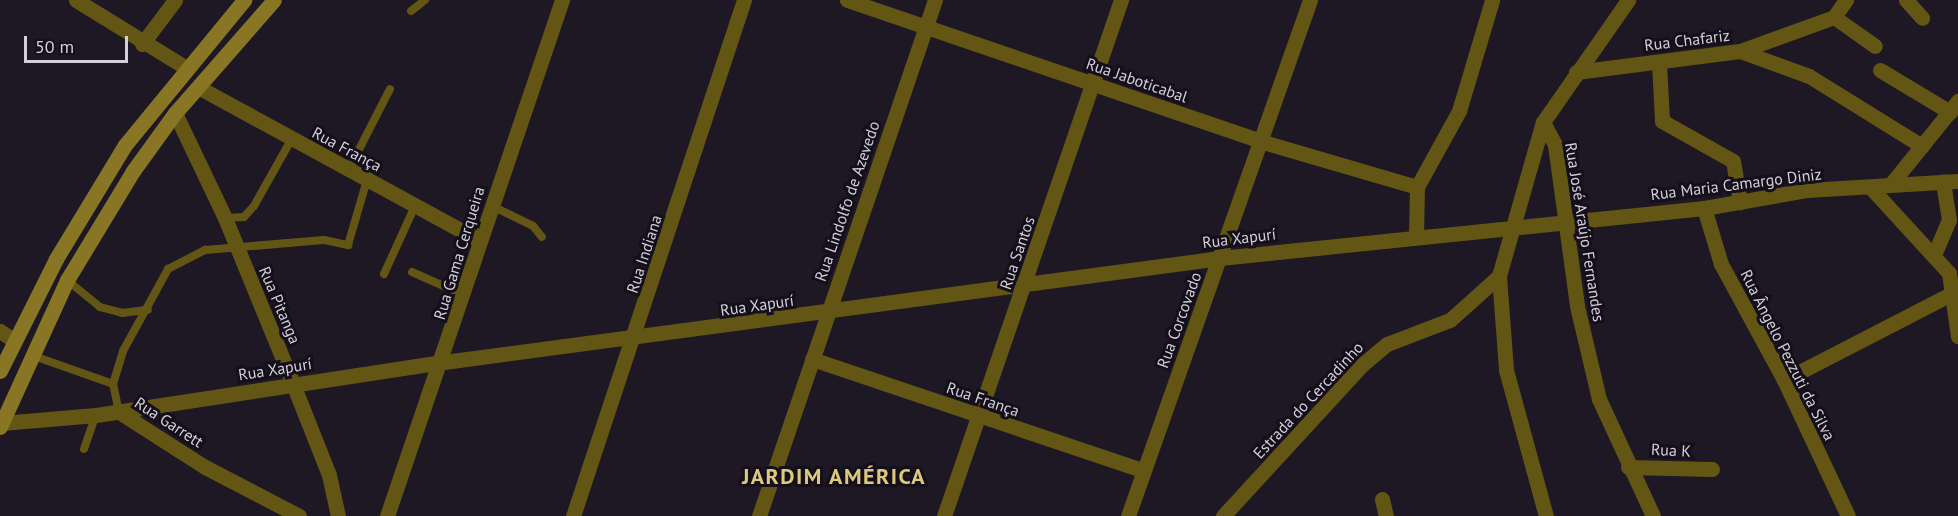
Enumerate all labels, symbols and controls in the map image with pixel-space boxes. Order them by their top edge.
scale bar [27,24,130,62]
street label: Rua Chafariz [1643,25,1731,55]
text: 50 m [35,35,74,58]
street label: Rua Jaboticabal [1084,54,1190,106]
street label: Rua Lindolfo de Azevedo [810,118,884,284]
street label: Rua França [309,123,385,175]
street label: Rua José Araújo Fernandes [1561,141,1609,323]
street label: Rua Maria Camargo Diniz [1649,164,1823,204]
street label: Rua Gama Cerqueira [430,184,488,322]
street label: Rua Indiana [622,212,666,296]
street label: Rua Santos [996,214,1038,292]
street label: Rua Xapurí [1201,224,1277,252]
street label: Rua Pitanga [255,263,305,347]
street label: Rua Ângelo Pezzuti da Silva [1736,266,1840,444]
street label: Rua Corcovado [1153,269,1205,371]
street label: Rua Xapurí [719,290,795,320]
street label: Estrada do Cercadinho [1249,338,1367,462]
street label: Rua Xapurí [237,354,313,384]
street label: Rua França [944,378,1022,420]
street label: Rua Garrett [131,393,207,451]
street label: Rua K [1651,439,1691,461]
district label: JARDIM AMÉRICA [741,464,927,490]

